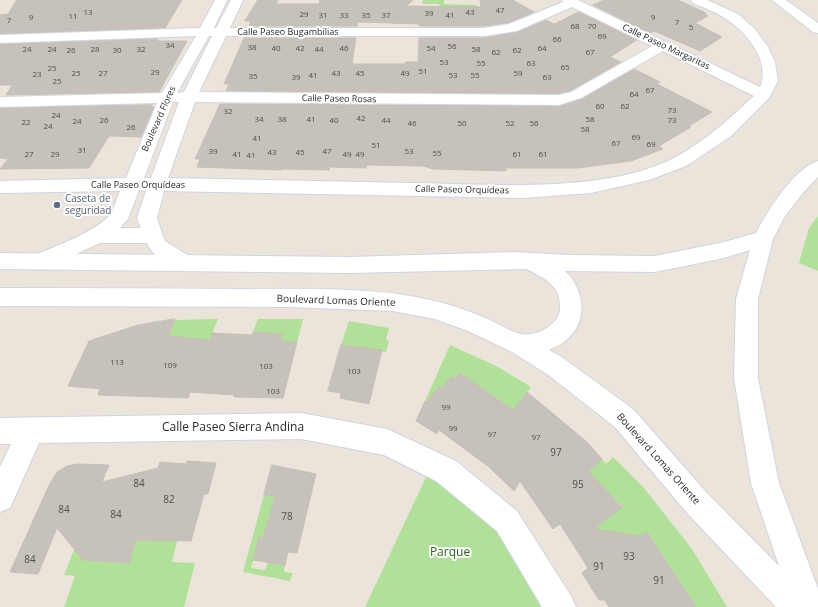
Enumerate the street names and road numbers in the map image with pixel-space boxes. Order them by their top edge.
street label: Calle Paseo Margaritas [621,22,711,72]
street label: Calle Paseo Bugambilias [237,27,339,37]
street label: Boulevard Flores [140,85,178,153]
street label: Calle Paseo Rosas [302,93,376,105]
street label: Calle Paseo Orquídeas [91,180,185,190]
street label: Calle Paseo Orquídeas [415,184,509,196]
street label: Boulevard Lomas Oriente [276,293,396,309]
street label: Boulevard Lomas Oriente [614,411,702,507]
street label: Calle Paseo Sierra Andina [162,421,304,435]

